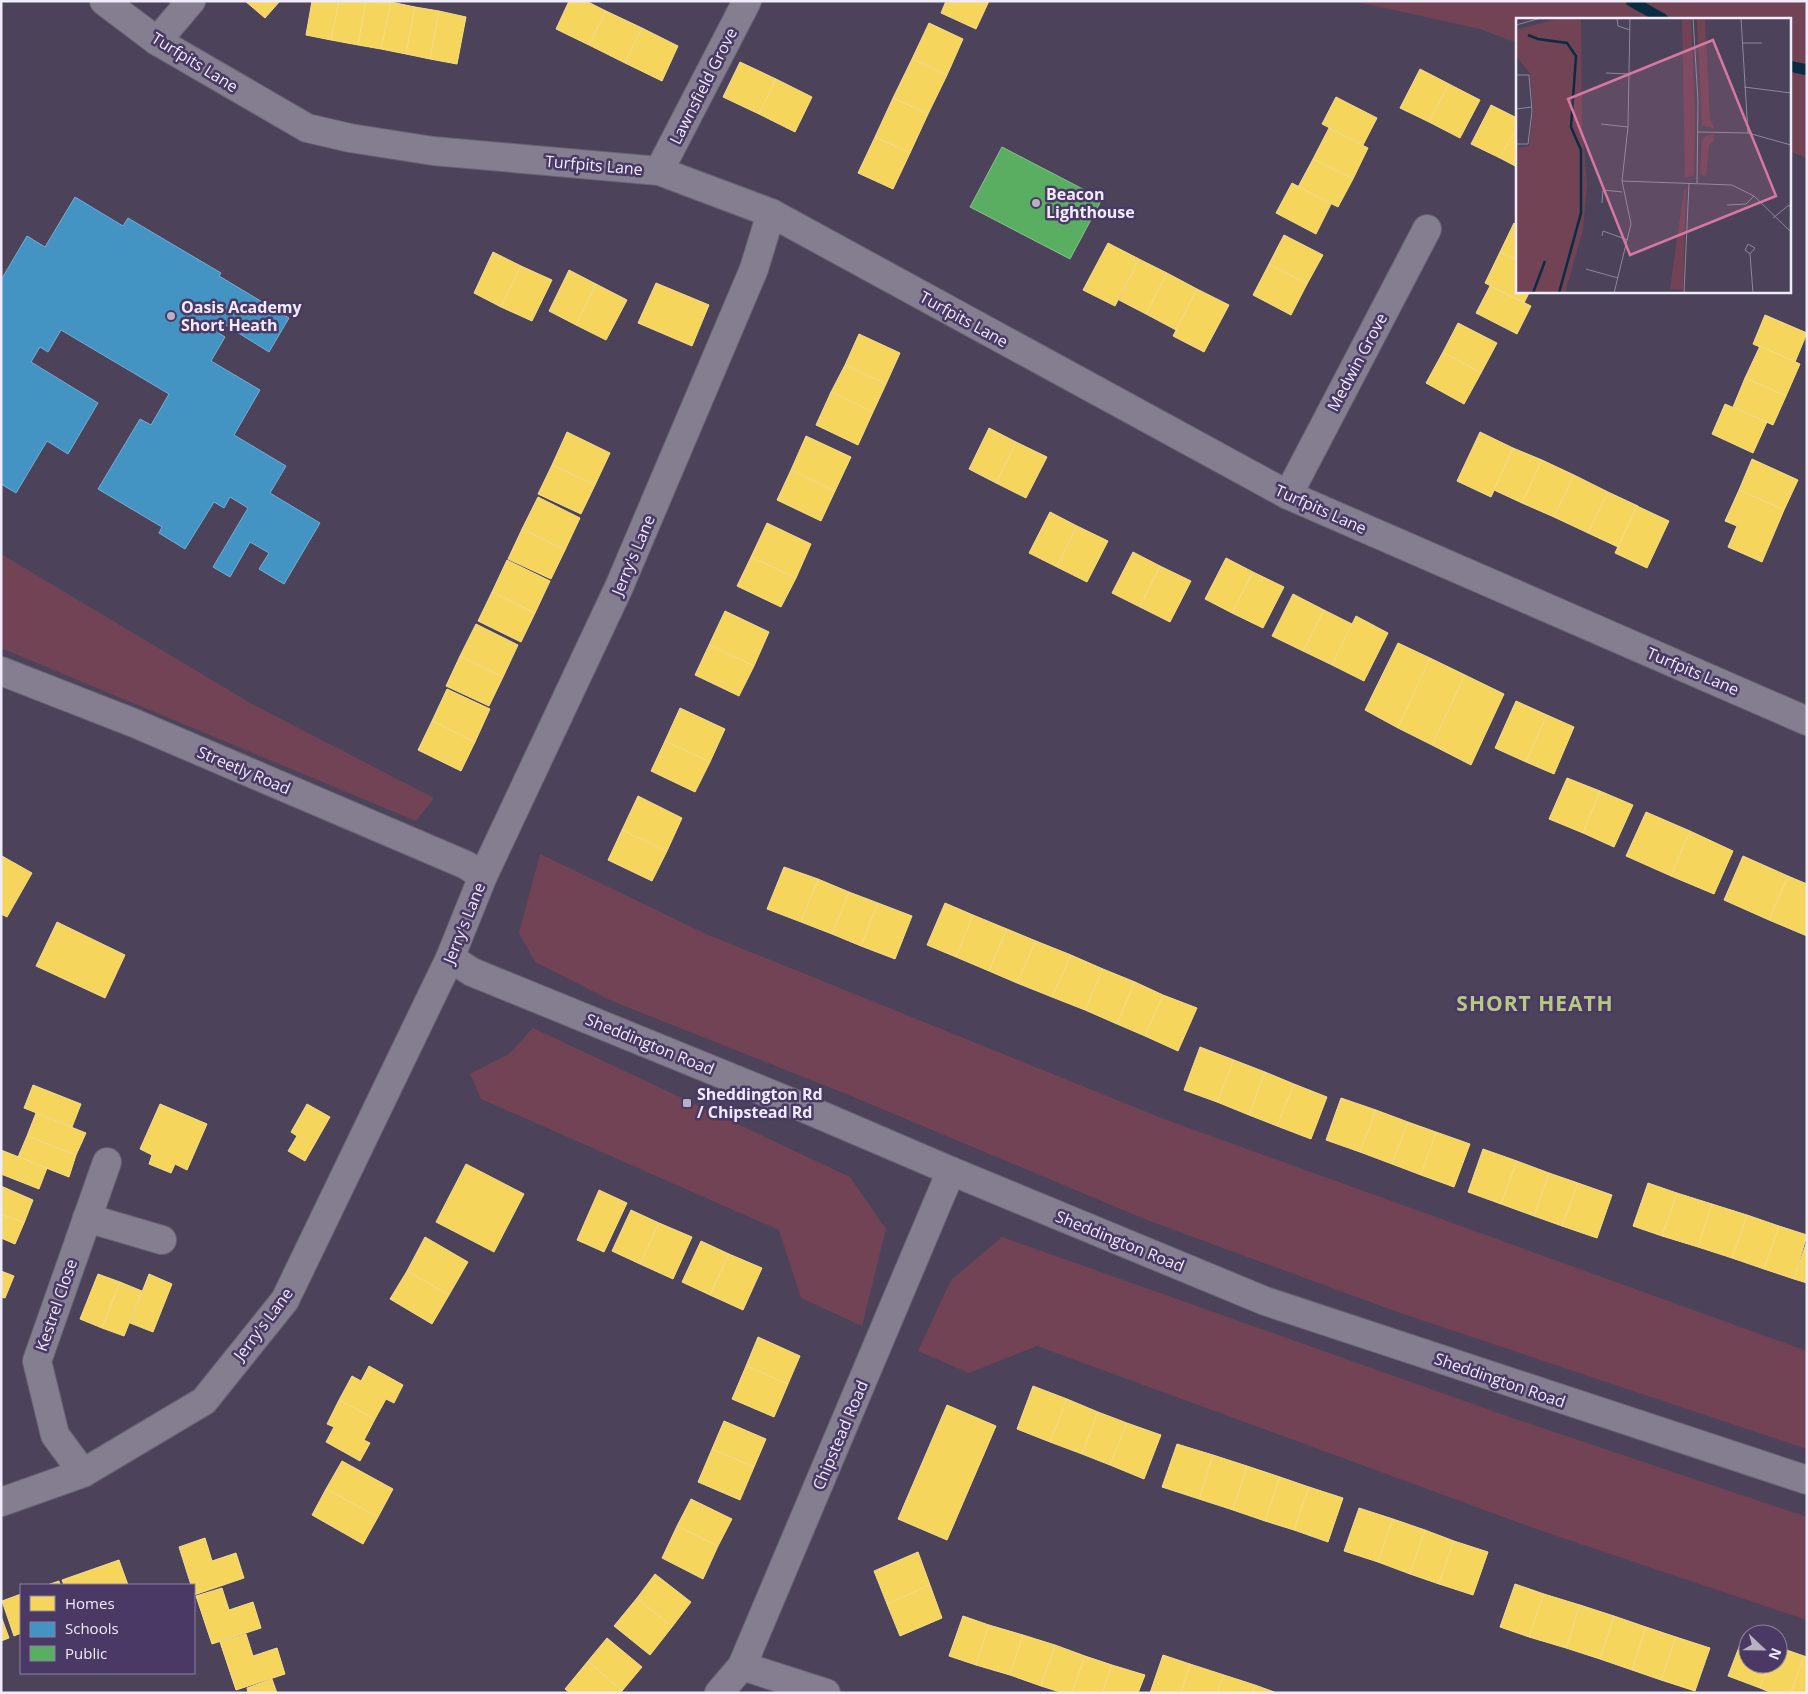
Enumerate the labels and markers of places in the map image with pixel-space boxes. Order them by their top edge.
place label: Beacon Lighthouse [1046,183,1135,223]
marker: Beacon Lighthouse [1030,197,1042,209]
place label: Oasis Academy Short Heath [181,296,303,336]
marker: Oasis Academy Short Heath [165,310,177,322]
place label: Sheddington Rd / Chipstead Rd [697,1083,823,1123]
marker: Sheddington Rd / Chipstead Rd [681,1097,693,1109]

